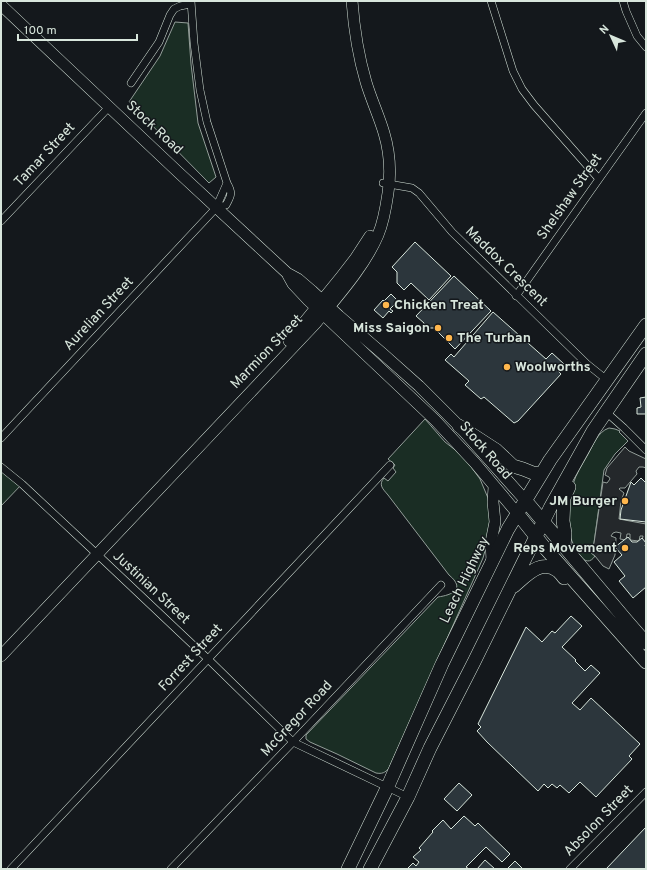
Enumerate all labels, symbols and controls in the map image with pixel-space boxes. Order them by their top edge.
scale bar [18,16,137,42]
north arrow [591,16,631,56]
text: N [597,22,612,37]
text: 100 m [24,23,57,39]
street label: Stock Road [122,97,186,159]
street label: Tamar Street [11,119,79,191]
street label: Shelshaw Street [534,151,606,243]
street label: Maddox Crescent [461,223,551,311]
street label: Aurelian Street [61,274,137,354]
place label: Chicken Treat [394,297,484,314]
marker: Chicken Treat [381,300,391,310]
street label: Marmion Street [227,311,307,393]
place label: Miss Saigon [353,320,430,337]
marker: Miss Saigon [433,323,443,333]
place label: The Turban [457,330,531,347]
marker: The Turban [444,333,454,343]
place label: Woolworths [515,359,591,376]
marker: Woolworths [502,362,512,372]
street label: Stock Road [455,418,515,484]
place label: JM Burger [549,493,617,510]
marker: JM Burger [620,496,630,506]
street label: Leach Highway [437,534,493,626]
place label: Reps Movement [513,540,617,557]
marker: Reps Movement [620,543,630,553]
street label: Justinian Street [109,548,193,628]
street label: Forrest Street [155,621,227,695]
street label: McGregor Road [258,678,336,760]
street label: Absolon Street [561,782,637,860]

